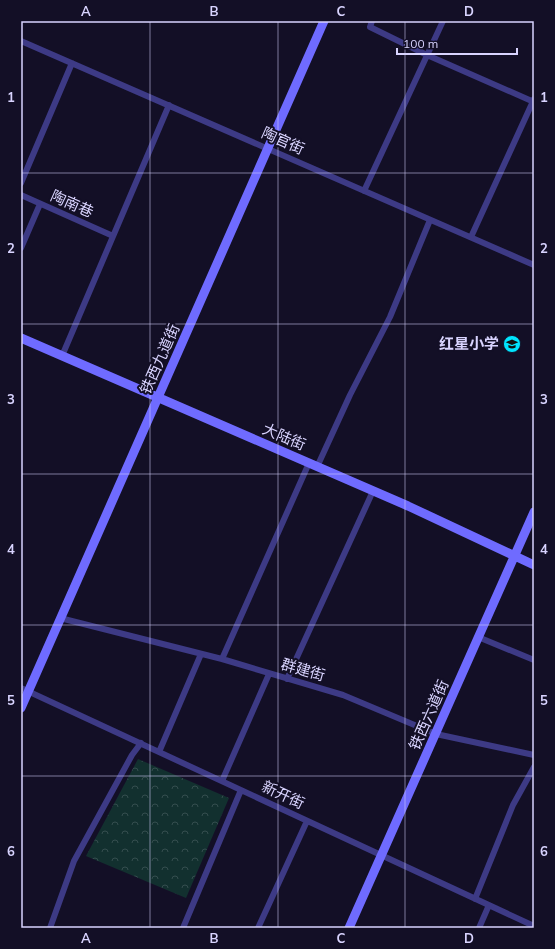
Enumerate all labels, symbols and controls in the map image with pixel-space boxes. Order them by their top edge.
text: A [81,3,91,19]
text: B [210,3,219,19]
text: C [337,3,346,19]
text: D [464,3,474,19]
scale bar [397,30,517,56]
text: 100 m [403,36,438,51]
text: 1 [7,89,15,105]
text: 1 [540,89,548,105]
street label: 陶官街 [259,123,308,158]
street label: 陶南巷 [48,186,97,221]
text: 2 [7,240,15,256]
text: 2 [540,240,548,256]
street label: 铁西九道街 [136,321,183,397]
place label: 红星小学 [439,334,499,353]
school or university icon: 红星小学 [502,334,522,354]
text: 3 [7,391,15,407]
text: 3 [540,391,548,407]
street label: 大陆街 [260,419,309,454]
text: 4 [7,541,15,557]
text: 4 [540,541,548,557]
street label: 群建街 [279,654,327,685]
street label: 铁西六道街 [405,677,452,753]
text: 5 [7,692,15,708]
text: 5 [540,692,548,708]
street label: 新开街 [259,776,308,813]
text: 6 [7,843,15,859]
text: 6 [540,843,548,859]
text: A [81,930,91,946]
text: B [210,930,219,946]
text: C [337,930,346,946]
text: D [464,930,474,946]

